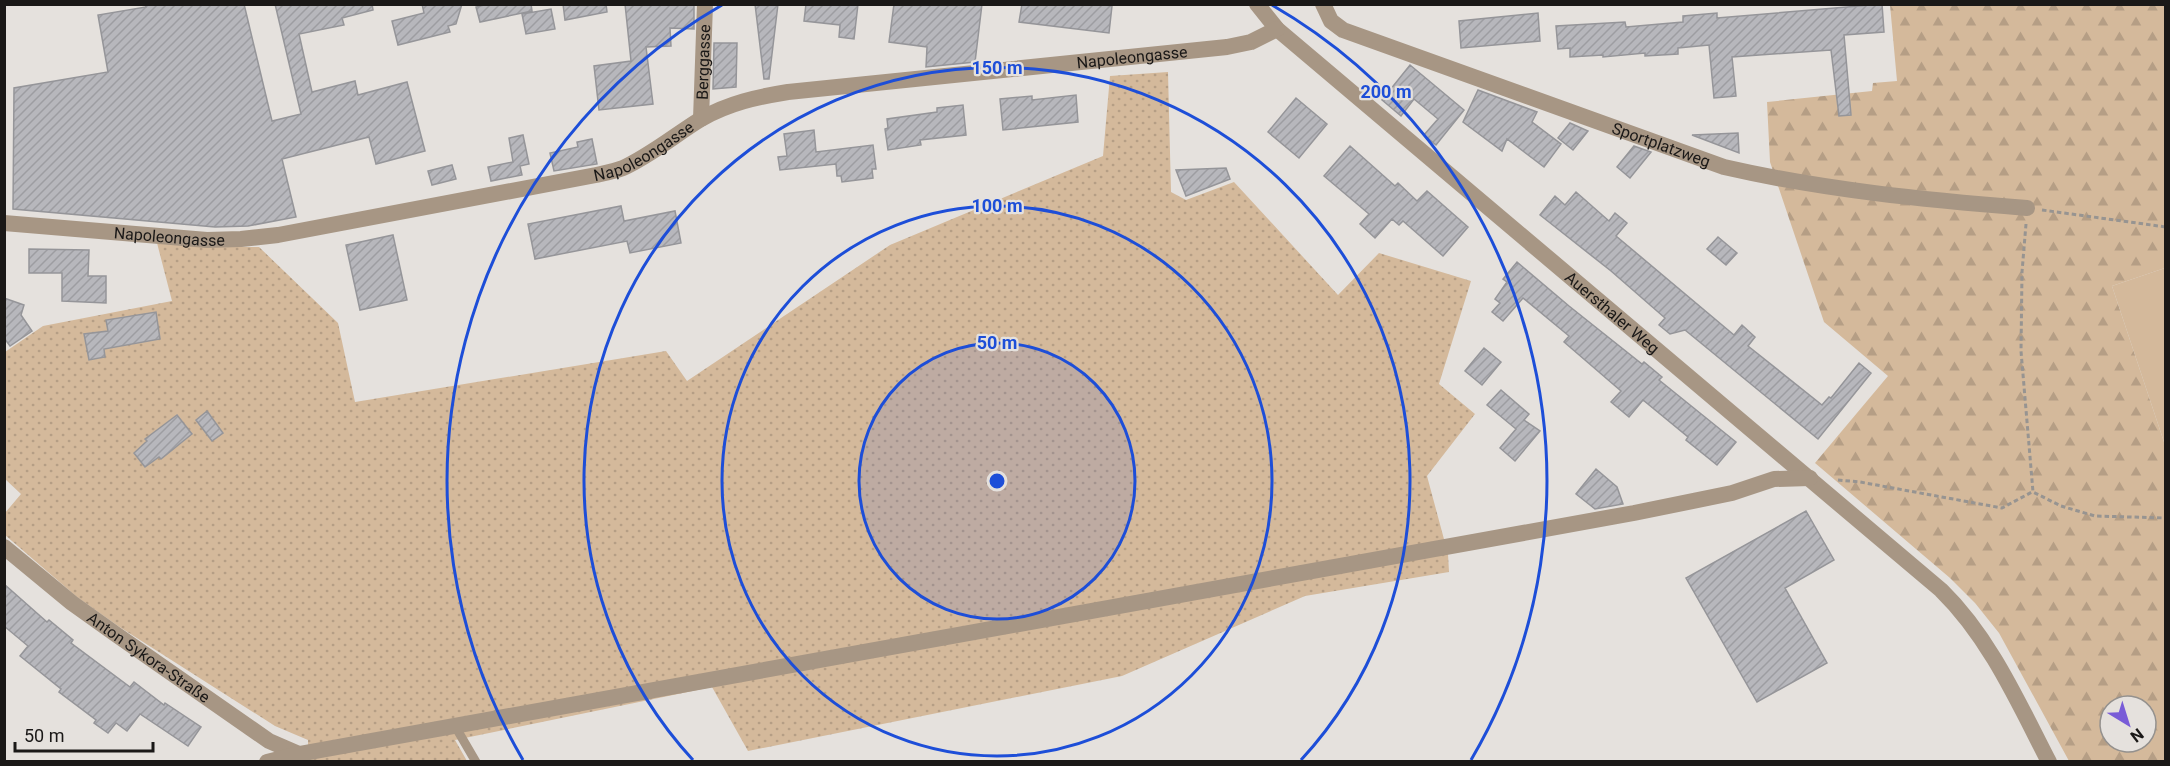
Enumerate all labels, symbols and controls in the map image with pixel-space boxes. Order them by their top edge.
street label: Berggasse [693,24,714,100]
street label: Napoleongasse [1076,42,1188,72]
text: 150 m [971,57,1023,78]
text: 200 m [1360,81,1412,102]
street label: Napoleongasse [592,117,697,185]
street label: Sportplatzweg [1609,119,1713,171]
text: 100 m [971,195,1023,216]
street label: Napoleongasse [113,223,225,250]
street label: Auersthaler Weg [1561,268,1663,358]
text: 50 m [977,332,1017,353]
centre of rings [987,471,1007,491]
street label: Anton Sykora-Straße [83,608,213,707]
north arrow [2098,694,2158,754]
scale bar [15,715,153,753]
text: N [2127,724,2147,746]
text: 50 m [24,725,64,746]

